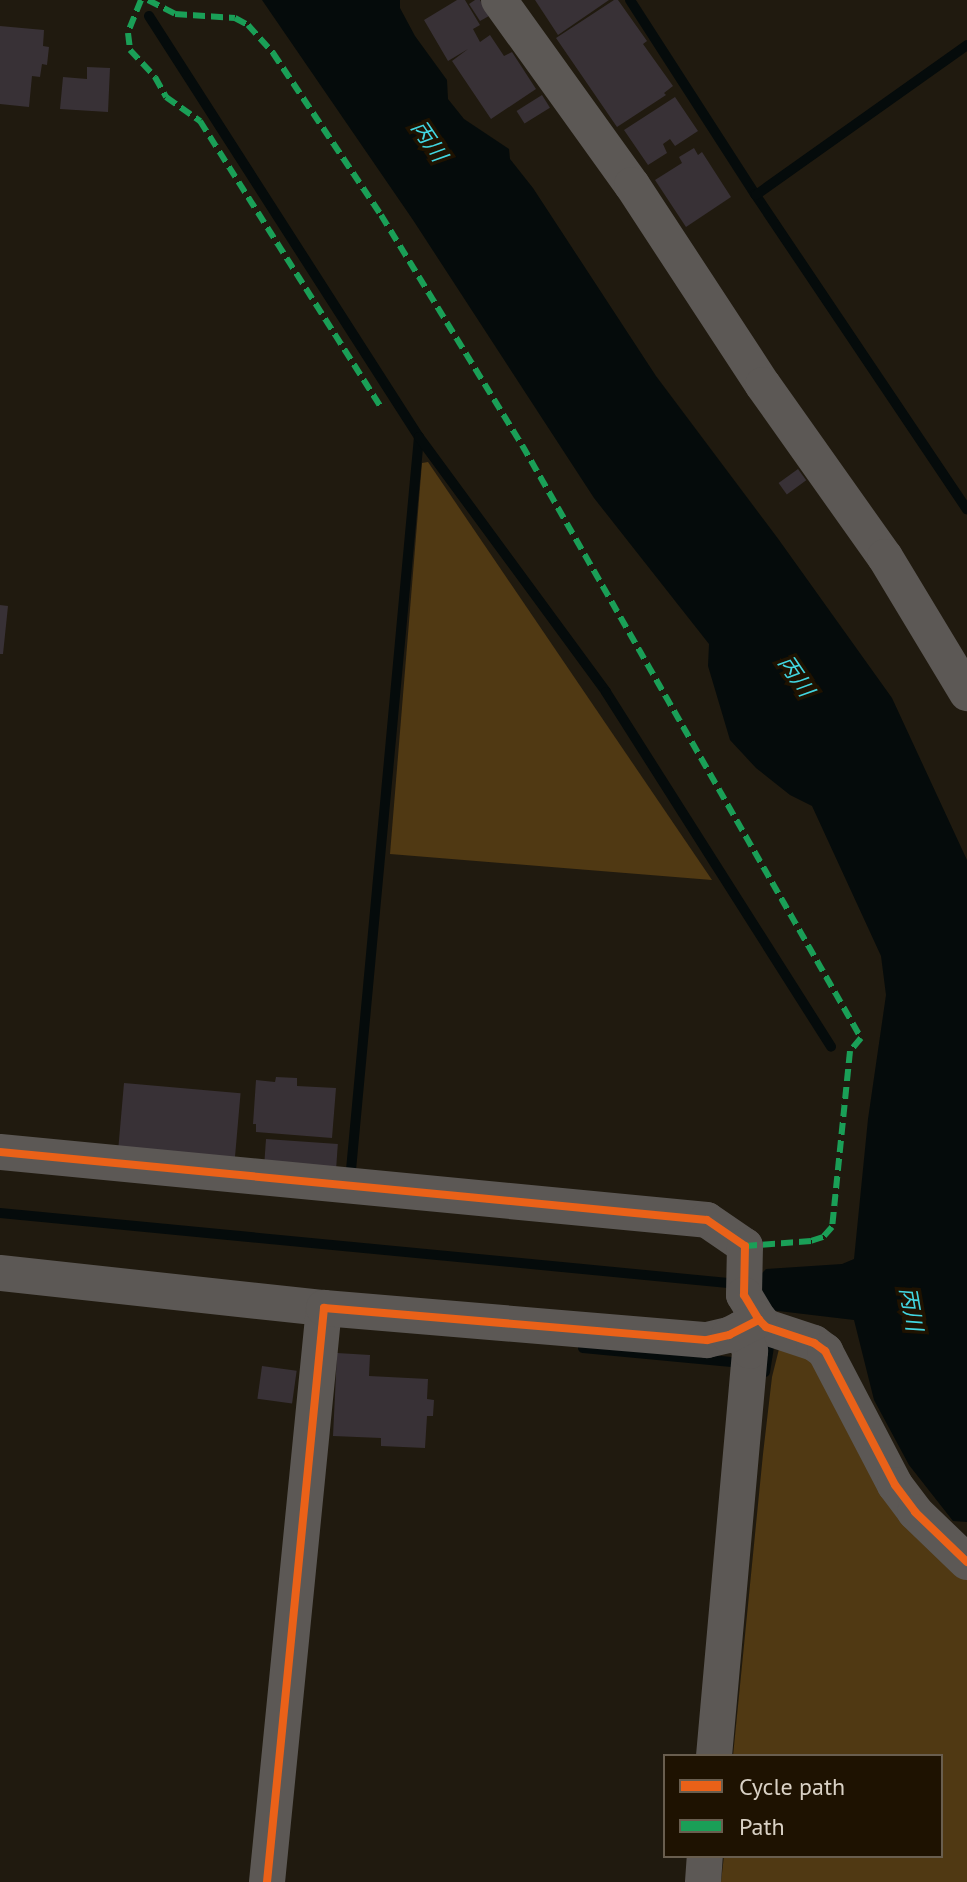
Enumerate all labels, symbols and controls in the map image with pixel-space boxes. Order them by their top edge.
water label: 丙川 [406,115,452,167]
water label: 丙川 [773,650,819,702]
water label: 丙川 [894,1285,928,1333]
legend [663,1754,943,1858]
text: Cycle path [739,1771,845,1802]
text: Path [739,1811,785,1842]

